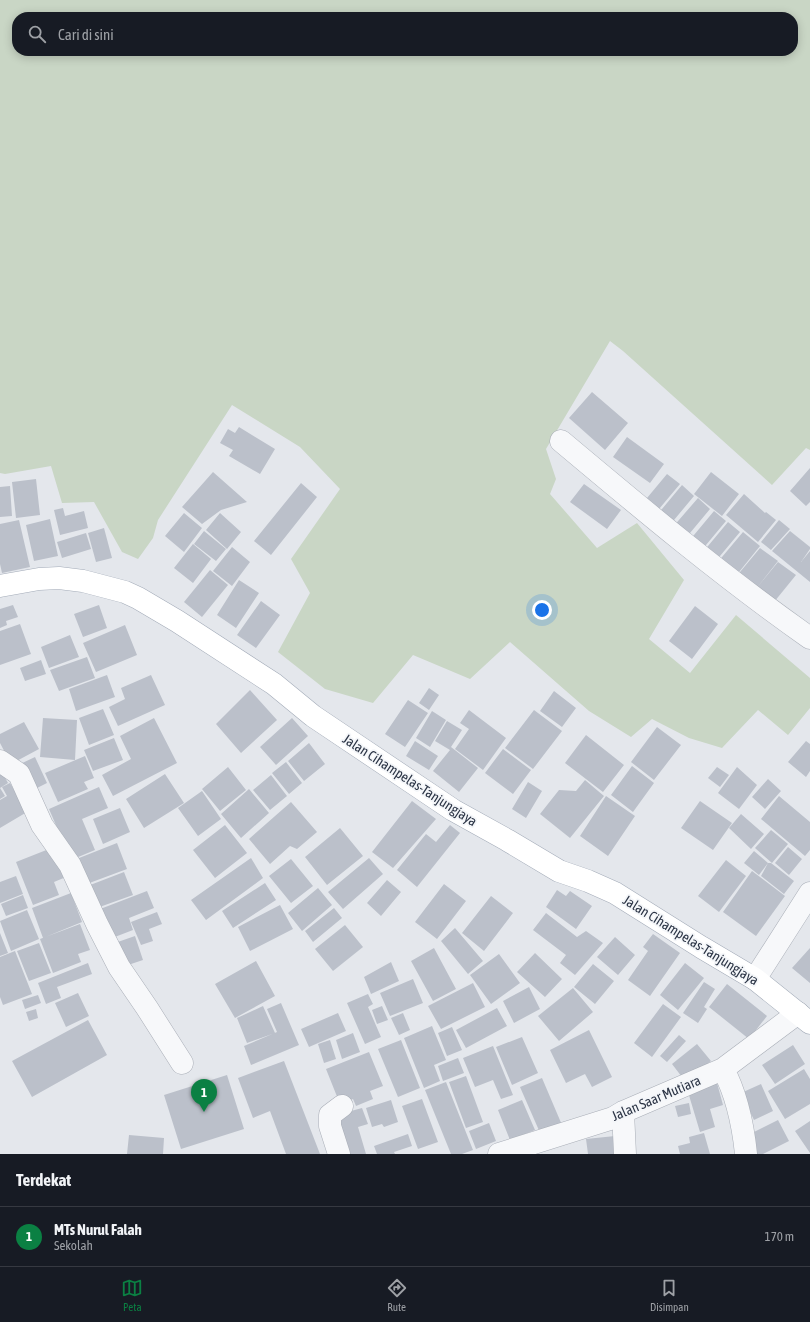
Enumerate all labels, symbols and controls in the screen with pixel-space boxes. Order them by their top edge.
search box [12,12,798,56]
icon: search [26,23,48,45]
text: Cari di sini [58,26,114,43]
your location [532,600,552,620]
street label: Jalan Cihampelas-Tanjungjaya [340,731,480,829]
street label: Jalan Cihampelas-Tanjungjaya [620,892,762,988]
street label: Jalan Saar Mutiara [609,1072,703,1124]
pin: 1 [191,1079,217,1112]
text: Terdekat [16,1170,71,1190]
text: MTs Nurul Falah [54,1221,142,1238]
text: 1 [26,1229,32,1244]
text: 170 m [765,1229,794,1244]
text: Sekolah [54,1238,93,1253]
tab: Peta [121,1277,143,1313]
tab: Rute [386,1277,408,1313]
tab: Disimpan [650,1277,689,1313]

